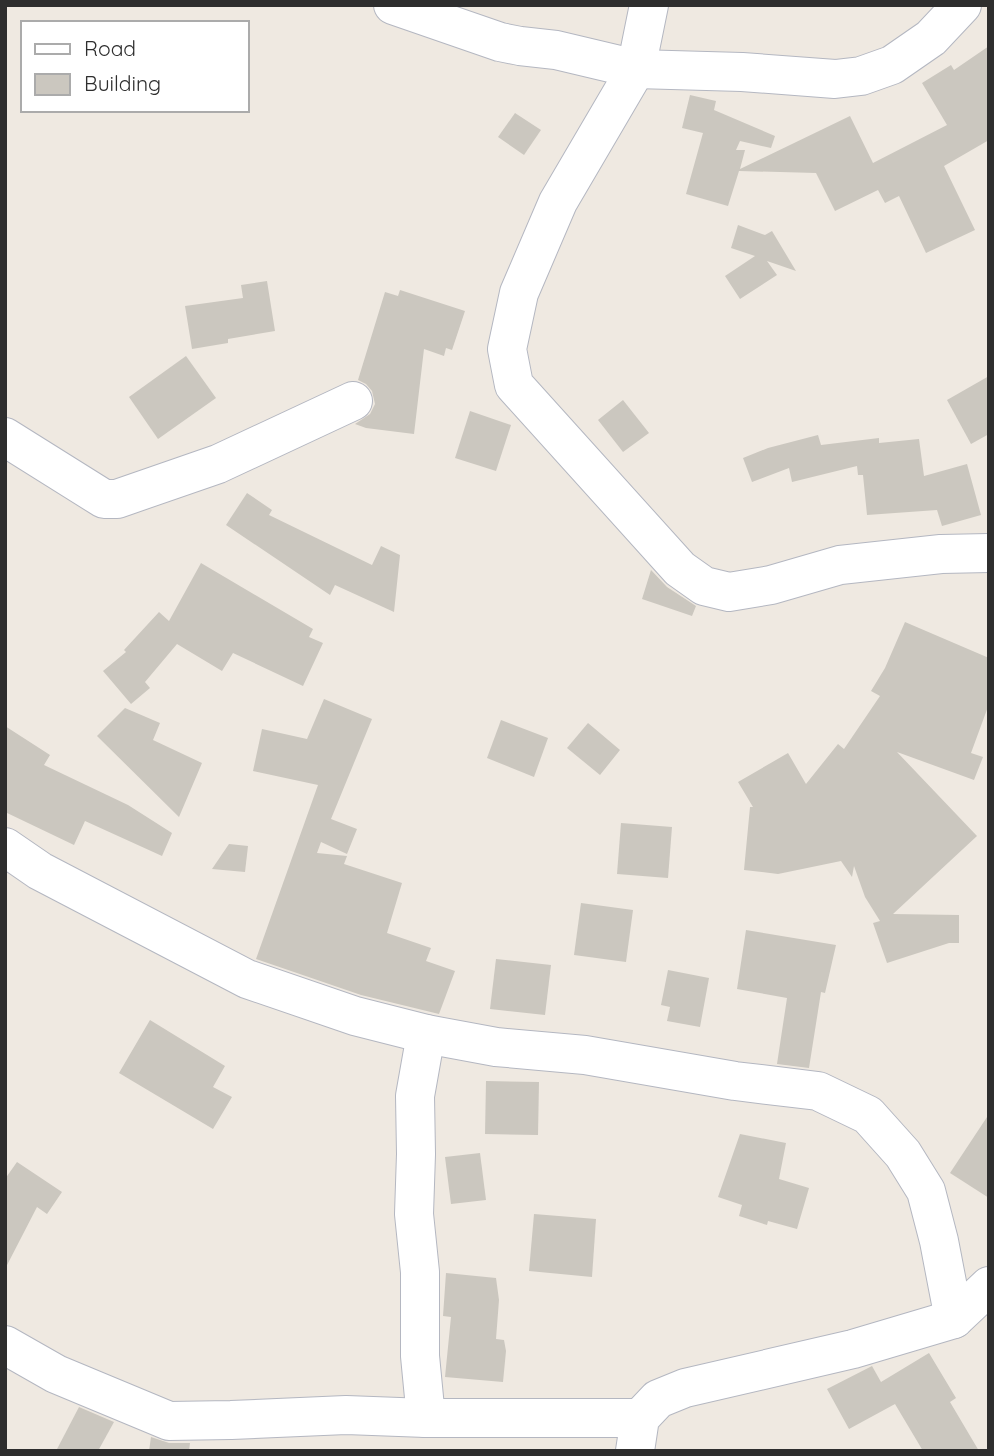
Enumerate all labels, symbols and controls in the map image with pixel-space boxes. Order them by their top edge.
legend [21,21,248,112]
text: Road [84,35,136,61]
text: Building [84,70,161,96]

